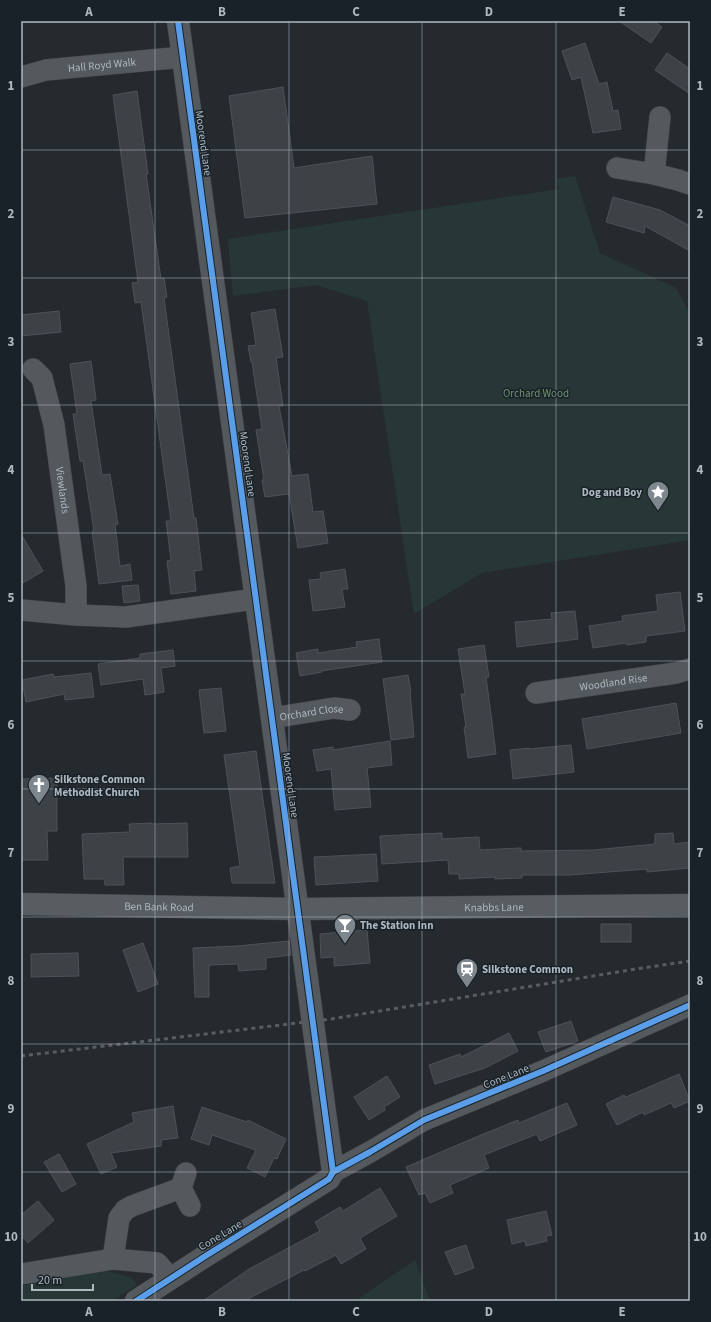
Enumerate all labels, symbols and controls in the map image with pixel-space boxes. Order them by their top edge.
text: A [84,3,93,21]
text: B [218,3,226,21]
text: C [352,3,360,21]
text: D [485,3,493,21]
text: E [618,3,626,21]
street label: Hall Royd Walk [67,54,137,76]
text: 1 [8,77,15,95]
text: 1 [697,77,704,95]
street label: Moorend Lane [192,109,216,177]
text: 2 [8,205,15,223]
text: 2 [697,205,704,223]
text: 3 [8,333,15,351]
text: 3 [697,333,704,351]
park label: Orchard Wood [503,386,569,401]
street label: Moorend Lane [236,430,260,498]
text: 4 [8,461,15,479]
text: 4 [697,461,704,479]
street label: Viewlands [52,466,73,515]
place icon: Dog and Boy [645,479,671,512]
place label: Dog and Boy [582,485,642,500]
text: 5 [8,589,15,607]
text: 5 [697,589,704,607]
street label: Woodland Rise [578,670,649,695]
street label: Orchard Close [278,701,345,725]
text: 6 [8,716,15,734]
text: 6 [697,716,704,734]
street label: Moorend Lane [279,751,303,819]
church icon: Silkstone Common Methodist Church [26,772,52,805]
place label: Silkstone Common Methodist Church [54,772,145,800]
text: 7 [8,844,15,862]
text: 7 [697,844,704,862]
street label: Ben Bank Road [124,899,194,915]
street label: Knabbs Lane [464,900,524,915]
bar icon: The Station Inn [332,912,358,945]
place label: The Station Inn [360,918,433,933]
station icon: Silkstone Common [454,956,480,989]
place label: Silkstone Common [482,962,573,977]
text: 8 [8,972,15,990]
text: 8 [697,972,704,990]
street label: Cone Lane [481,1060,532,1092]
text: 9 [8,1100,15,1118]
text: 9 [697,1100,704,1118]
street label: Cone Lane [196,1216,245,1254]
text: 10 [4,1228,18,1246]
text: 10 [693,1228,707,1246]
scale bar [32,1266,93,1292]
text: 20 m [38,1272,62,1289]
text: A [84,1303,93,1321]
text: B [218,1303,226,1321]
text: C [352,1303,360,1321]
text: D [485,1303,493,1321]
text: E [618,1303,626,1321]

